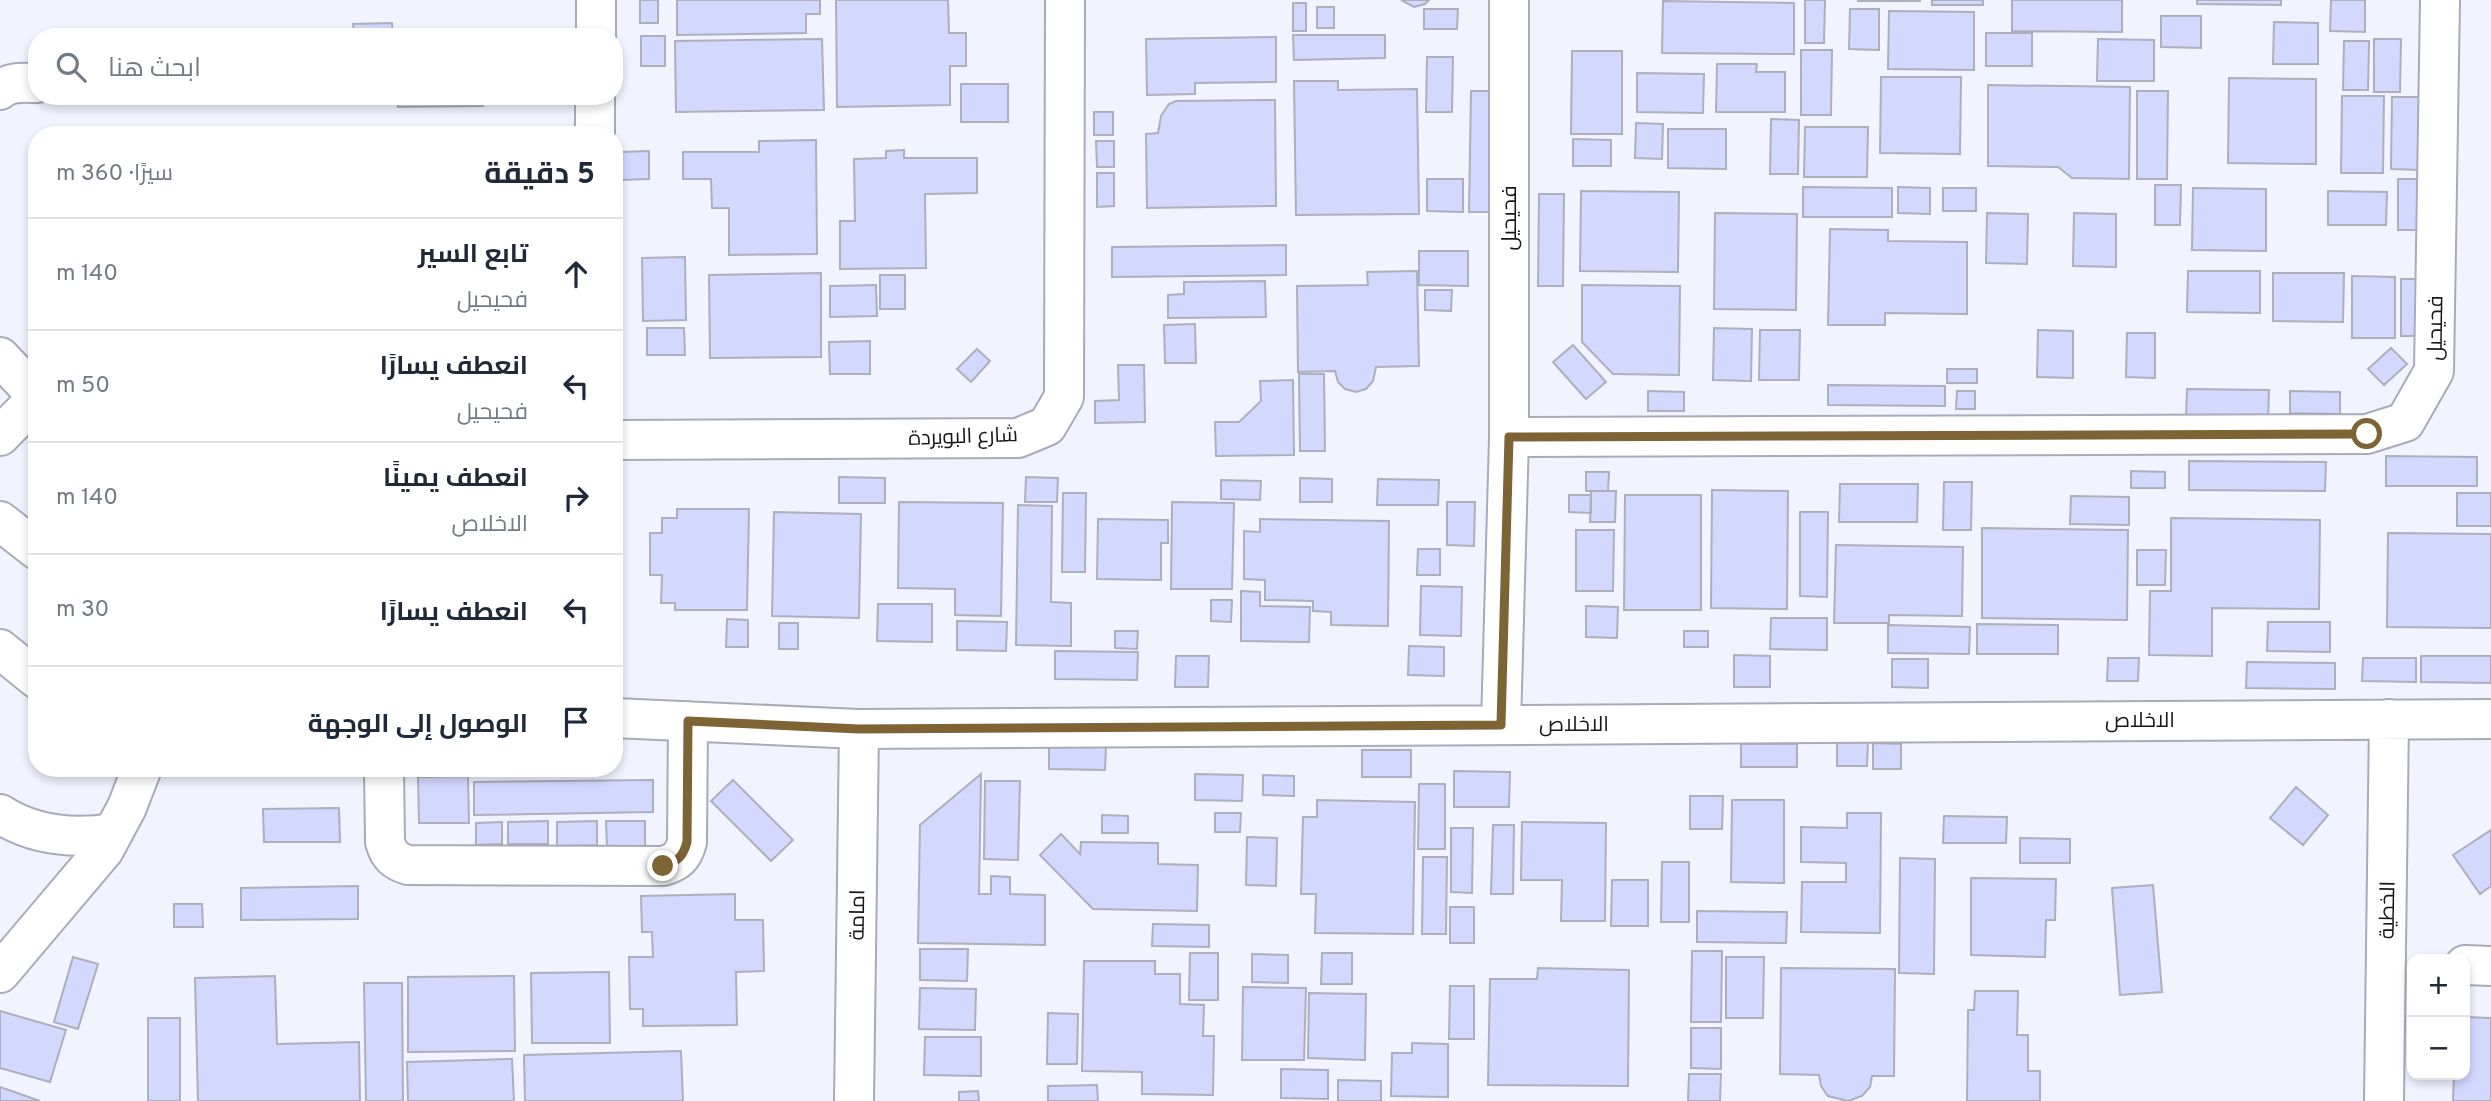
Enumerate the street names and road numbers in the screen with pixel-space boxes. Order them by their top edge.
street label: فحيحيل [1497,185,1524,251]
street label: فحيحيل [2422,295,2451,361]
street label: شارع البويردة [908,422,1018,453]
street label: الاخلاص [2105,708,2175,735]
street label: الاخلاص [1539,712,1609,739]
street label: الخطية [2374,881,2403,939]
street label: امامة [845,889,872,941]

